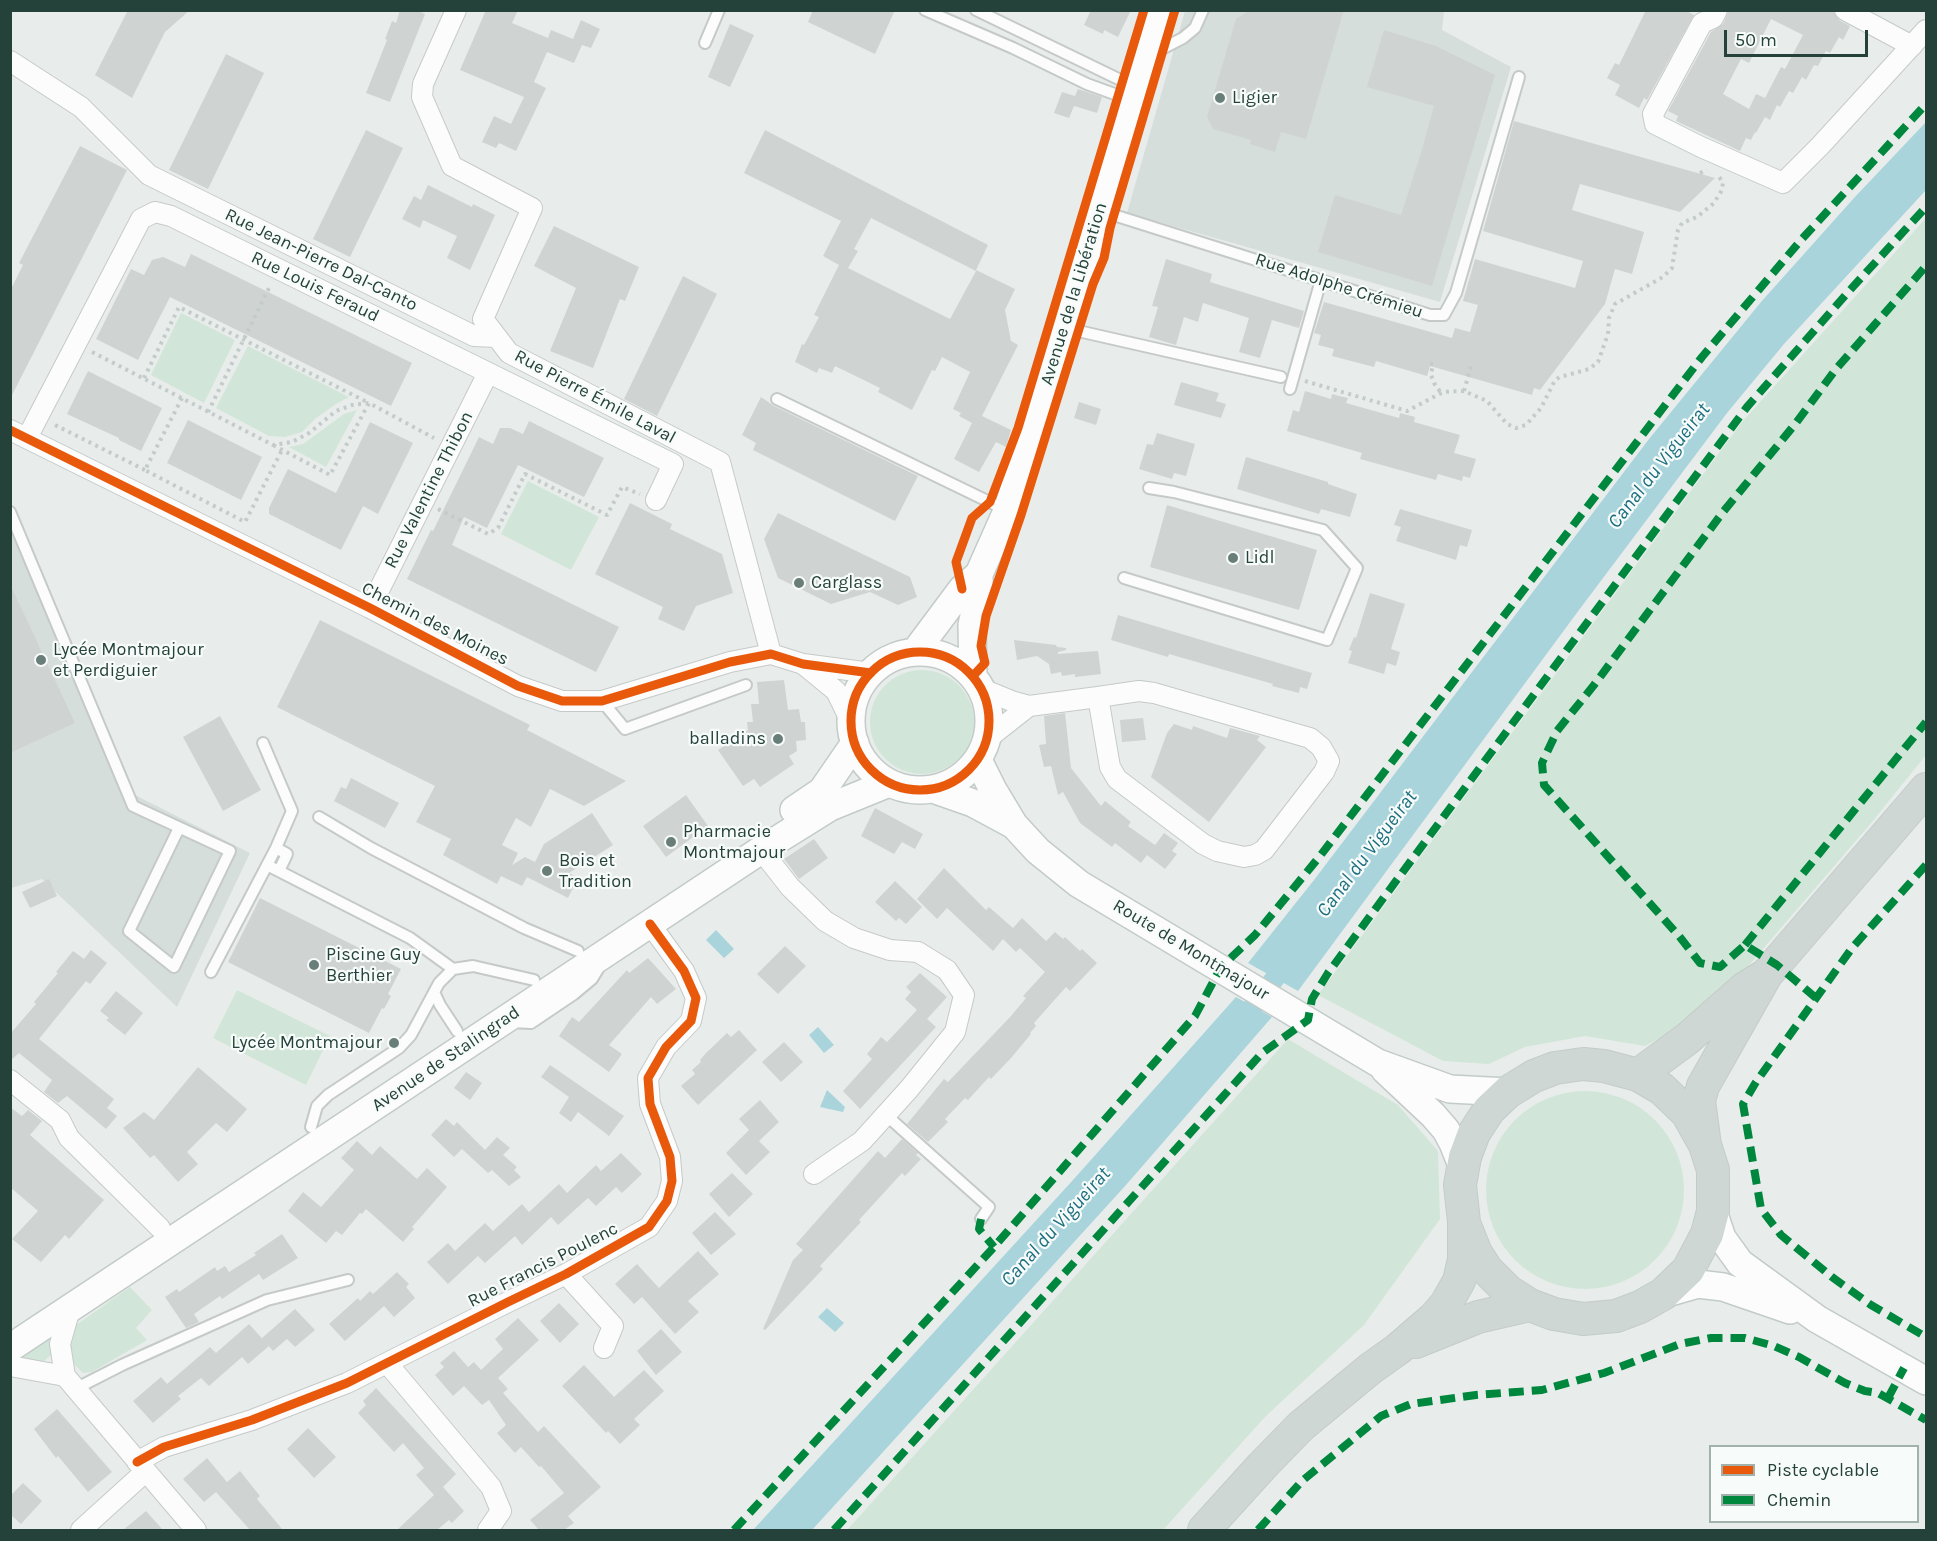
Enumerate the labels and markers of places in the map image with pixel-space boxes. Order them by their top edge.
place label: Ligier [1232,87,1277,109]
marker: Ligier [1213,91,1227,105]
place label: Lidl [1245,547,1274,569]
marker: Lidl [1226,551,1240,565]
place label: Carglass [811,572,882,594]
marker: Carglass [792,576,806,590]
place label: Lycée Montmajour et Perdiguier [53,639,204,682]
marker: Lycée Montmajour et Perdiguier [34,653,48,667]
place label: balladins [689,728,766,750]
marker: balladins [771,732,785,746]
place label: Pharmacie Montmajour [683,821,785,864]
marker: Pharmacie Montmajour [664,835,678,849]
place label: Bois et Tradition [559,850,632,892]
marker: Bois et Tradition [540,864,554,878]
place label: Piscine Guy Berthier [326,944,421,986]
marker: Piscine Guy Berthier [307,958,321,972]
place label: Lycée Montmajour [231,1032,382,1054]
marker: Lycée Montmajour [387,1036,401,1050]

